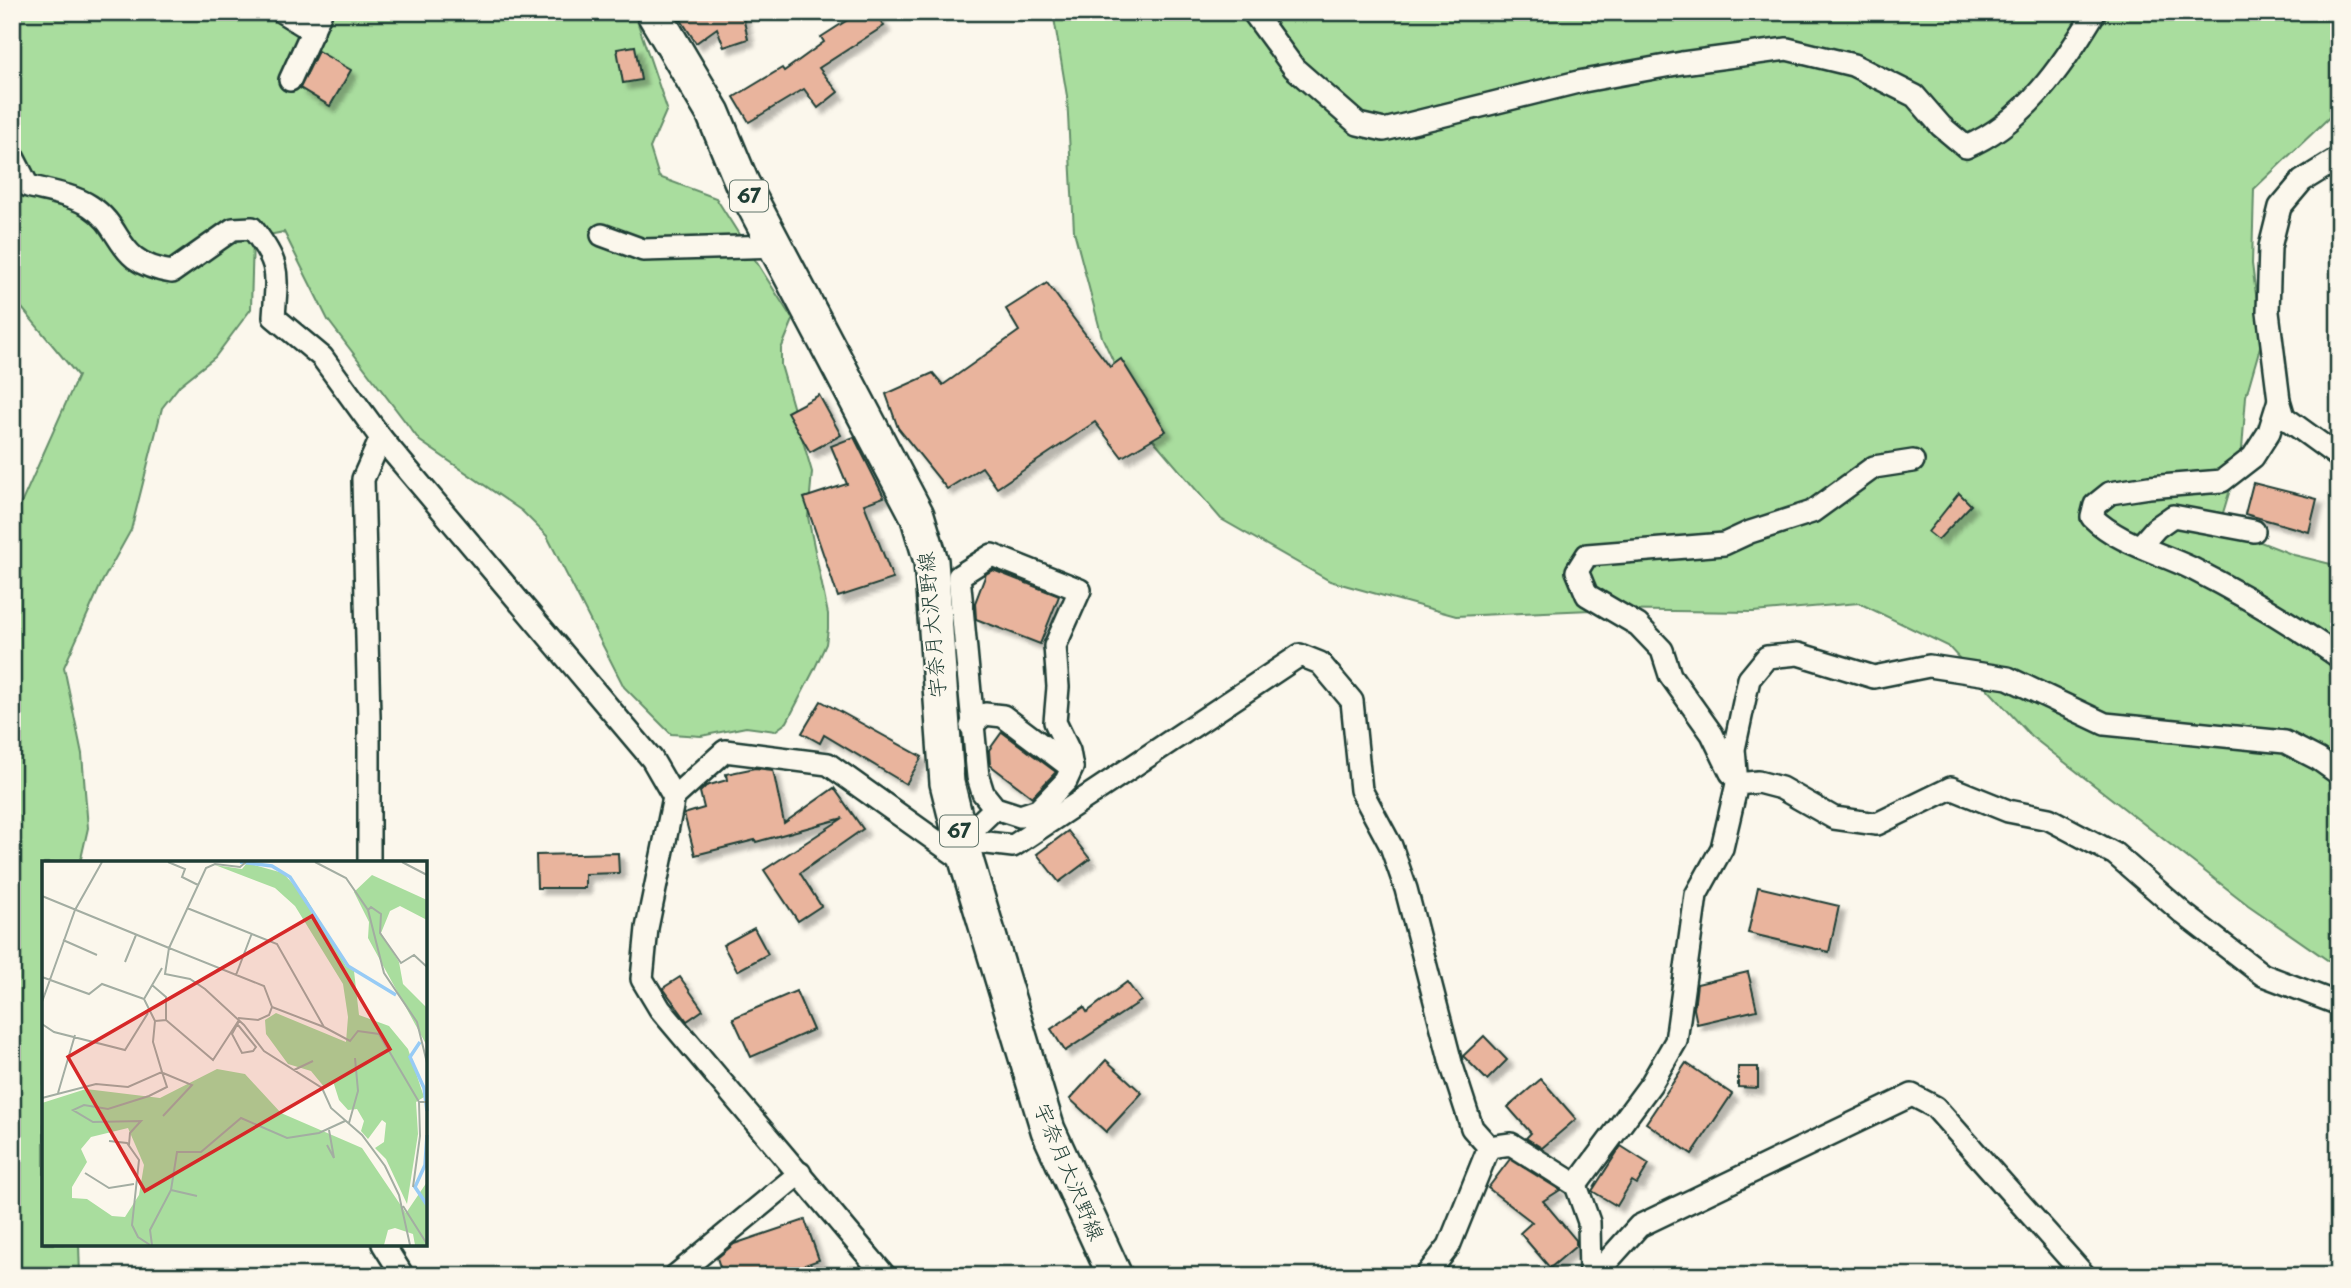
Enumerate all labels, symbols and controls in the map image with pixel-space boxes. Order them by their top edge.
road number: 67 [730,180,768,212]
street label: 宇奈月大沢野線 [908,551,952,700]
road number: 67 [940,816,978,846]
inset map [42,861,427,1246]
street label: 宇奈月大沢野線 [1027,1097,1114,1245]

